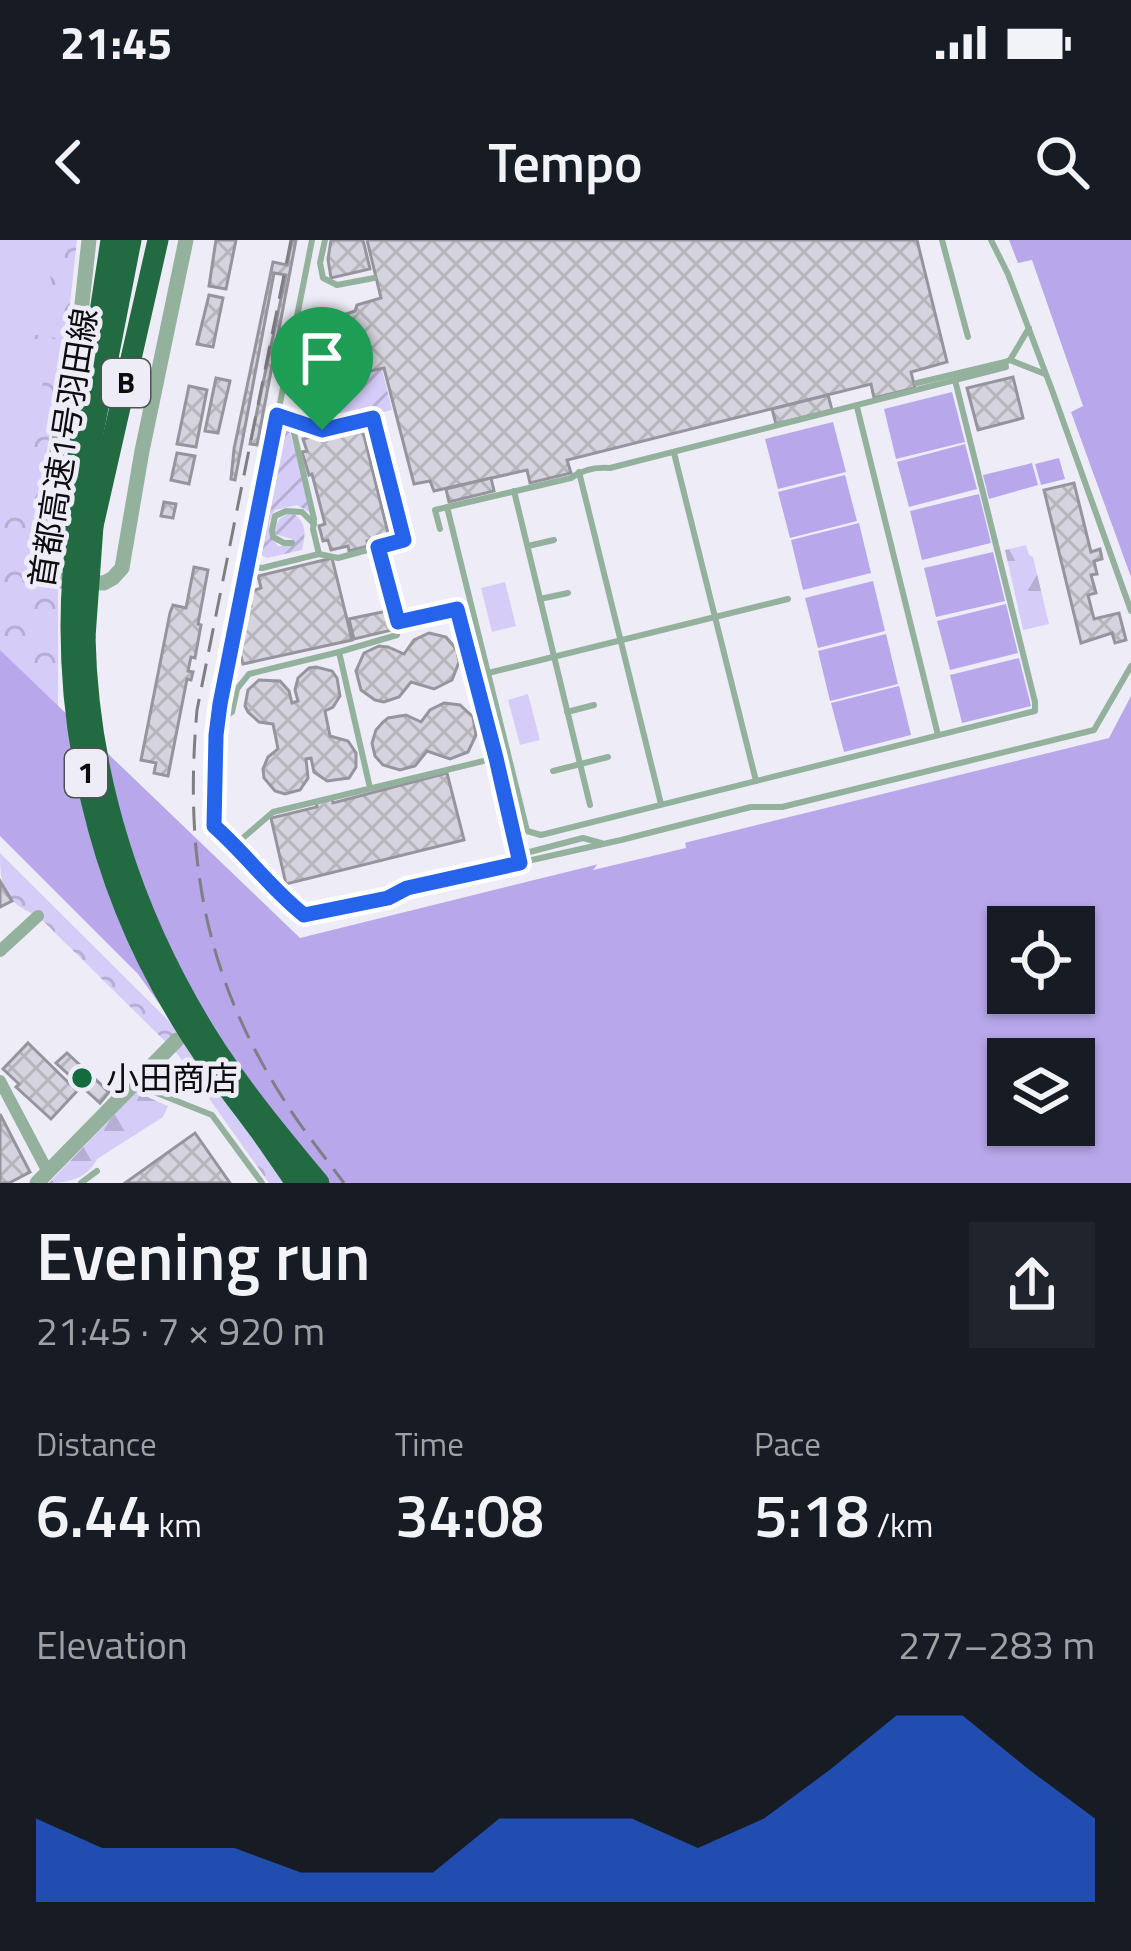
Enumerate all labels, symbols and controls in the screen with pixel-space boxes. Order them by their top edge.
text: 21:45 [60,8,172,76]
text: Tempo [488,121,643,203]
icon: back [36,129,102,195]
icon: search [1029,129,1095,195]
street label: 首都高速1号羽田線 [16,305,110,591]
pin [271,307,373,430]
icon: arrive [289,325,355,391]
road number: B [102,359,150,407]
road number: 1 [65,749,107,797]
map controls [987,906,1095,1146]
button: locate [987,906,1095,1014]
button: layers [987,1038,1095,1146]
place label: 小田商店 [106,1053,238,1103]
marker: 小田商店 [69,1065,95,1091]
text: Evening run [36,1205,370,1306]
button: share [969,1222,1095,1348]
text: 21:45 · 7 × 920 m [36,1301,325,1360]
text: Distance [36,1419,157,1469]
text: Time [395,1419,464,1469]
text: Pace [754,1419,821,1469]
text: 6.44 [36,1469,151,1560]
text: 34:08 [395,1469,544,1560]
text: 5:18 [754,1469,869,1560]
text: km [151,1500,202,1550]
text: /km [869,1500,933,1550]
text: Elevation [36,1615,188,1674]
text: 277–283 m [898,1615,1095,1674]

